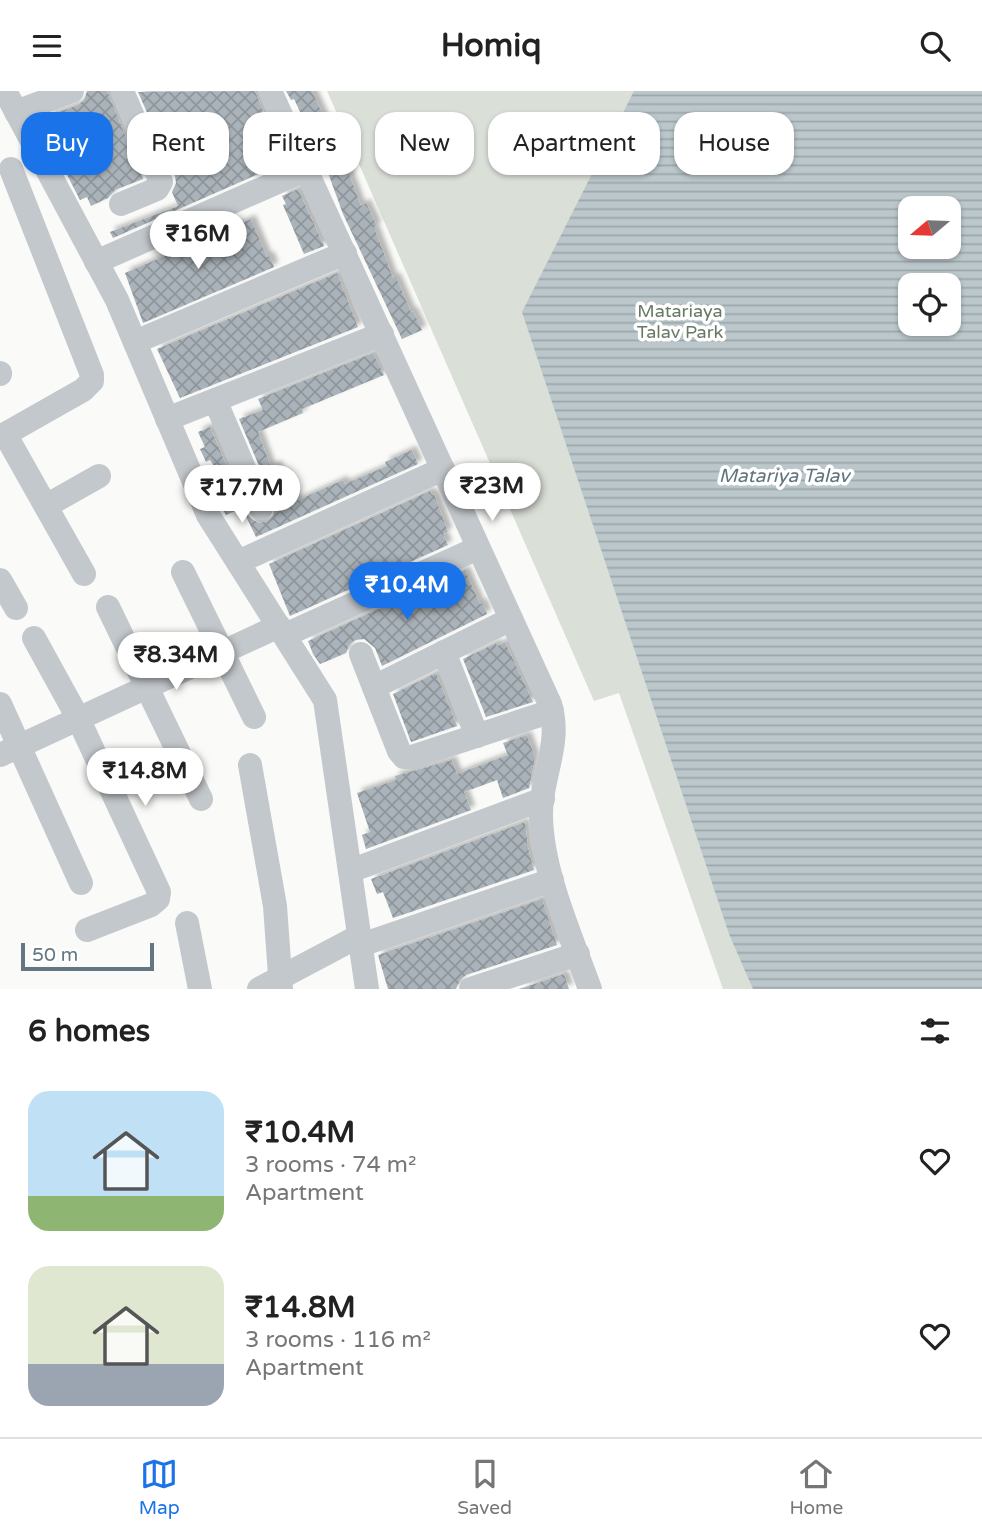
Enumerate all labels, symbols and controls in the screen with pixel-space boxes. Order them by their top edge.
icon: menu [28,27,66,65]
text: Homiq [441,27,541,65]
icon: search [916,27,954,65]
chip: Buy [21,112,113,175]
chip: Rent [127,112,229,175]
chip: Filters [243,112,361,175]
chip: New [375,112,474,175]
chip: Apartment [488,112,660,175]
chip: House [674,112,794,175]
north arrow [898,196,961,259]
map controls [898,196,961,336]
pin: ₹16M [157,211,239,271]
text: ₹16M [166,220,230,248]
button: locate [898,273,961,336]
park label: Matariaya Talav Park [637,300,724,343]
pin: ₹23M [451,463,533,523]
pin: ₹17.7M [185,465,299,525]
water label: Matariya Talav [719,465,851,487]
text: ₹23M [460,472,524,500]
text: ₹17.7M [200,474,284,502]
pin: ₹10.4M [350,563,464,622]
text: ₹10.4M [365,571,449,599]
pin: ₹8.34M [119,633,233,692]
text: ₹8.34M [134,641,219,669]
pin: ₹14.8M [88,749,202,808]
text: ₹14.8M [103,757,187,785]
scale bar [21,940,154,972]
text: 50 m [32,944,78,966]
icon: filters [916,1012,954,1050]
text: 6 homes [28,1013,150,1050]
text: ₹10.4M [245,1114,355,1151]
icon: home [84,1119,168,1203]
icon: heart [916,1142,954,1180]
text: 3 rooms · 74 m² [245,1151,416,1179]
text: Apartment [245,1179,364,1207]
text: ₹14.8M [245,1289,356,1326]
icon: home [84,1294,168,1378]
icon: heart [916,1317,954,1355]
text: 3 rooms · 116 m² [245,1326,431,1354]
text: Apartment [245,1354,364,1382]
tab: Map [139,1455,180,1519]
tab: Saved [457,1455,512,1519]
tab: Home [789,1455,843,1519]

